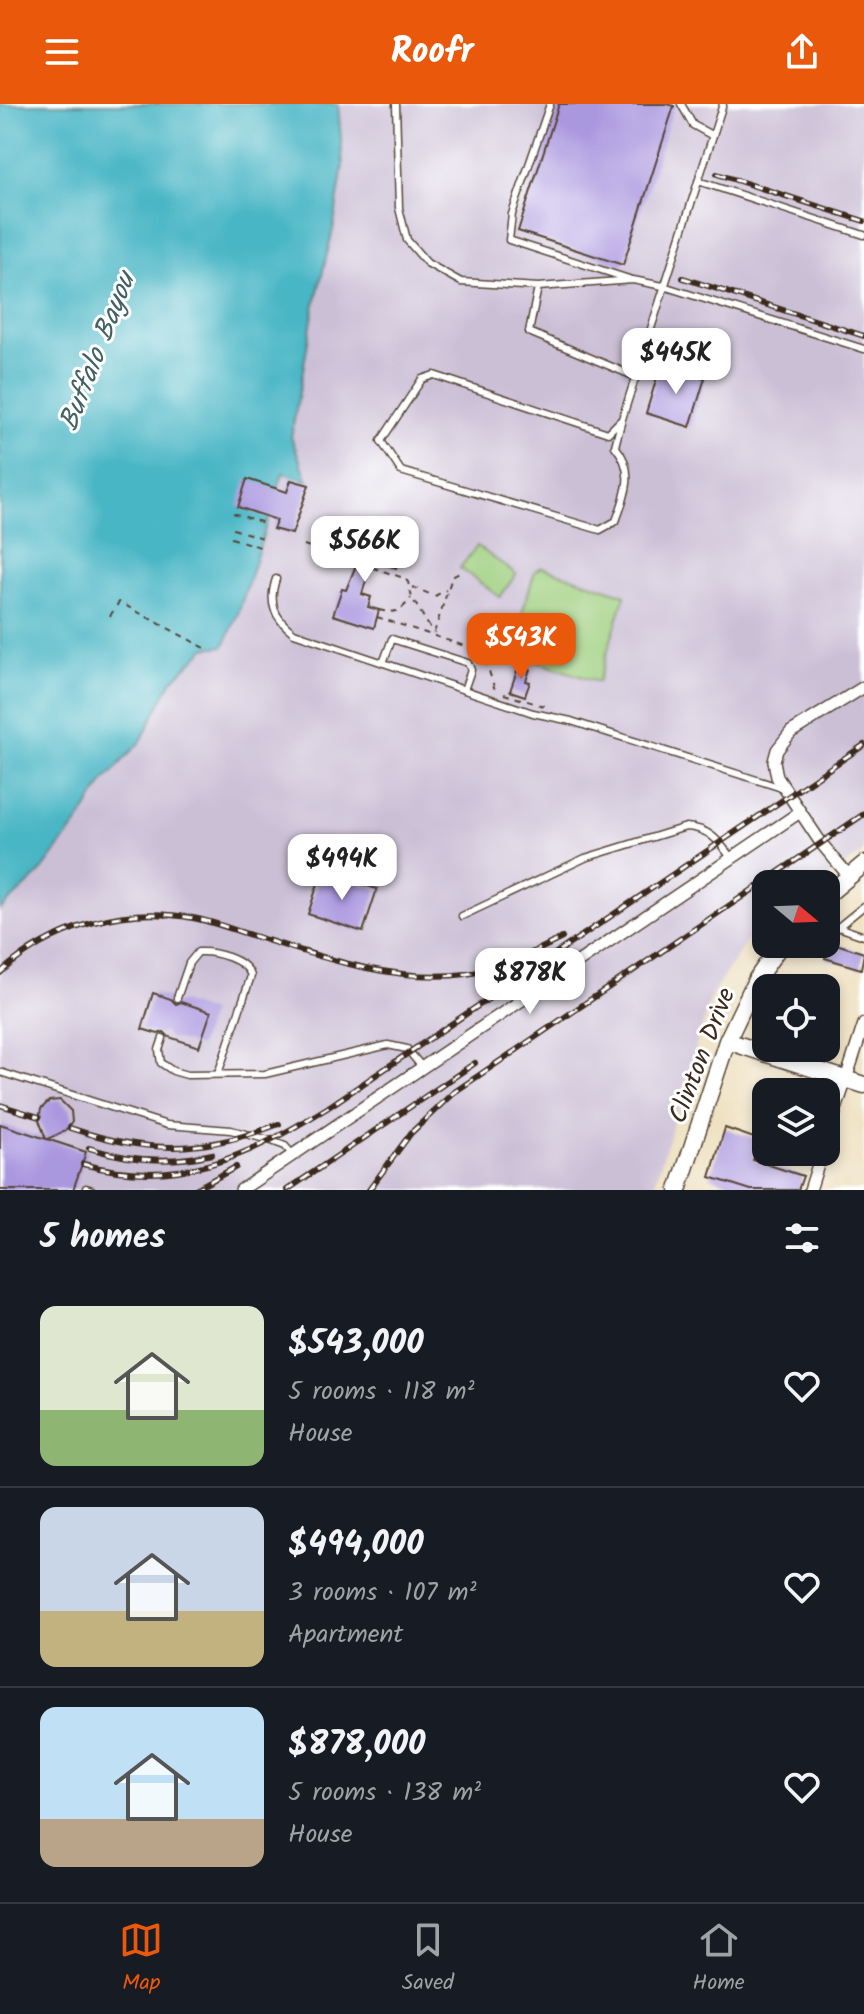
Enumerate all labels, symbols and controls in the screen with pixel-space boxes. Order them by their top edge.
text: Roofr [390,24,474,81]
icon: menu [40,30,84,74]
icon: share [780,30,824,74]
water label: Buffalo Bayou [47,263,150,438]
pin: $445K [620,328,732,396]
text: $445K [640,333,712,375]
pin: $566K [309,516,421,584]
text: $566K [329,521,401,563]
pin: $543K [465,613,577,681]
text: $543K [485,618,557,660]
pin: $494K [286,834,398,902]
text: $494K [306,839,378,881]
north arrow [752,870,840,958]
map controls [752,870,840,1166]
pin: $878K [474,948,586,1016]
text: $878K [493,953,567,995]
button: locate [752,974,840,1062]
street label: Clinton Drive [658,981,748,1130]
button: layers [752,1078,840,1166]
text: 5 homes [40,1211,165,1265]
icon: filters [780,1216,824,1260]
text: $543,000 [288,1317,424,1371]
icon: home [104,1338,200,1434]
icon: heart [780,1364,824,1408]
text: 5 rooms · 118 m² [288,1371,474,1413]
text: House [288,1413,352,1455]
text: $494,000 [288,1518,424,1572]
icon: home [104,1539,200,1635]
icon: heart [780,1565,824,1609]
text: 3 rooms · 107 m² [288,1572,477,1614]
text: Apartment [288,1614,403,1656]
text: $878,000 [288,1718,426,1772]
icon: home [104,1739,200,1835]
icon: heart [780,1765,824,1809]
text: 5 rooms · 138 m² [288,1772,481,1814]
text: House [288,1814,352,1856]
tab: Map [119,1918,163,2001]
tab: Saved [402,1918,454,2001]
tab: Home [693,1918,745,2001]

